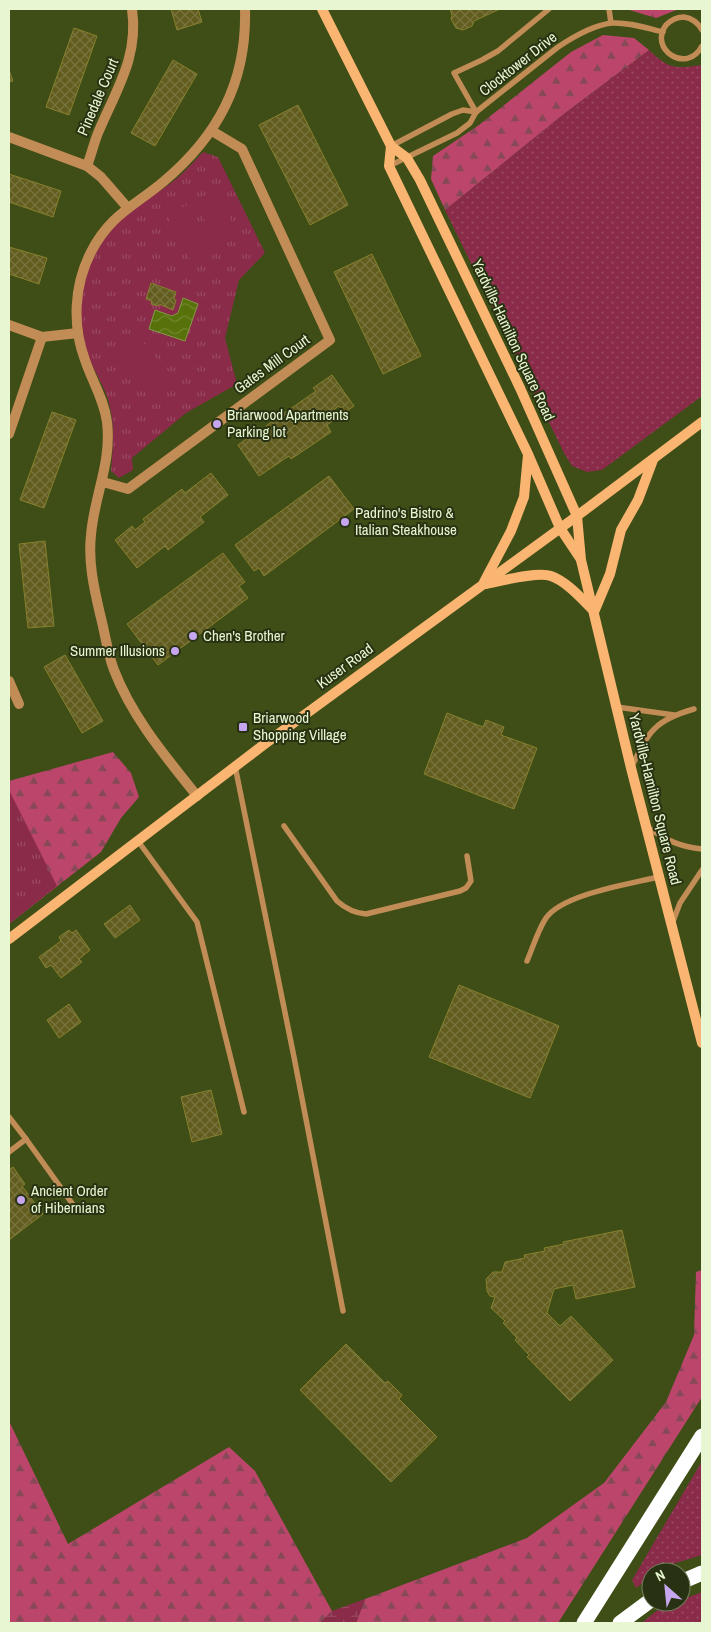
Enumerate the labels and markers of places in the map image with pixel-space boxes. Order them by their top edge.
place label: Briarwood Apartments Parking lot [227,404,349,442]
marker: Briarwood Apartments Parking lot [211,418,223,430]
place label: Padrino's Bistro & Italian Steakhouse [355,502,457,540]
marker: Padrino's Bistro & Italian Steakhouse [339,516,351,528]
place label: Chen's Brother [203,625,285,646]
marker: Chen's Brother [187,630,199,642]
place label: Summer Illusions [70,640,165,661]
marker: Summer Illusions [169,645,181,657]
place label: Briarwood Shopping Village [253,707,347,745]
marker: Briarwood Shopping Village [237,721,249,733]
place label: Ancient Order of Hibernians [30,1180,108,1218]
marker: Ancient Order of Hibernians [15,1194,27,1206]

